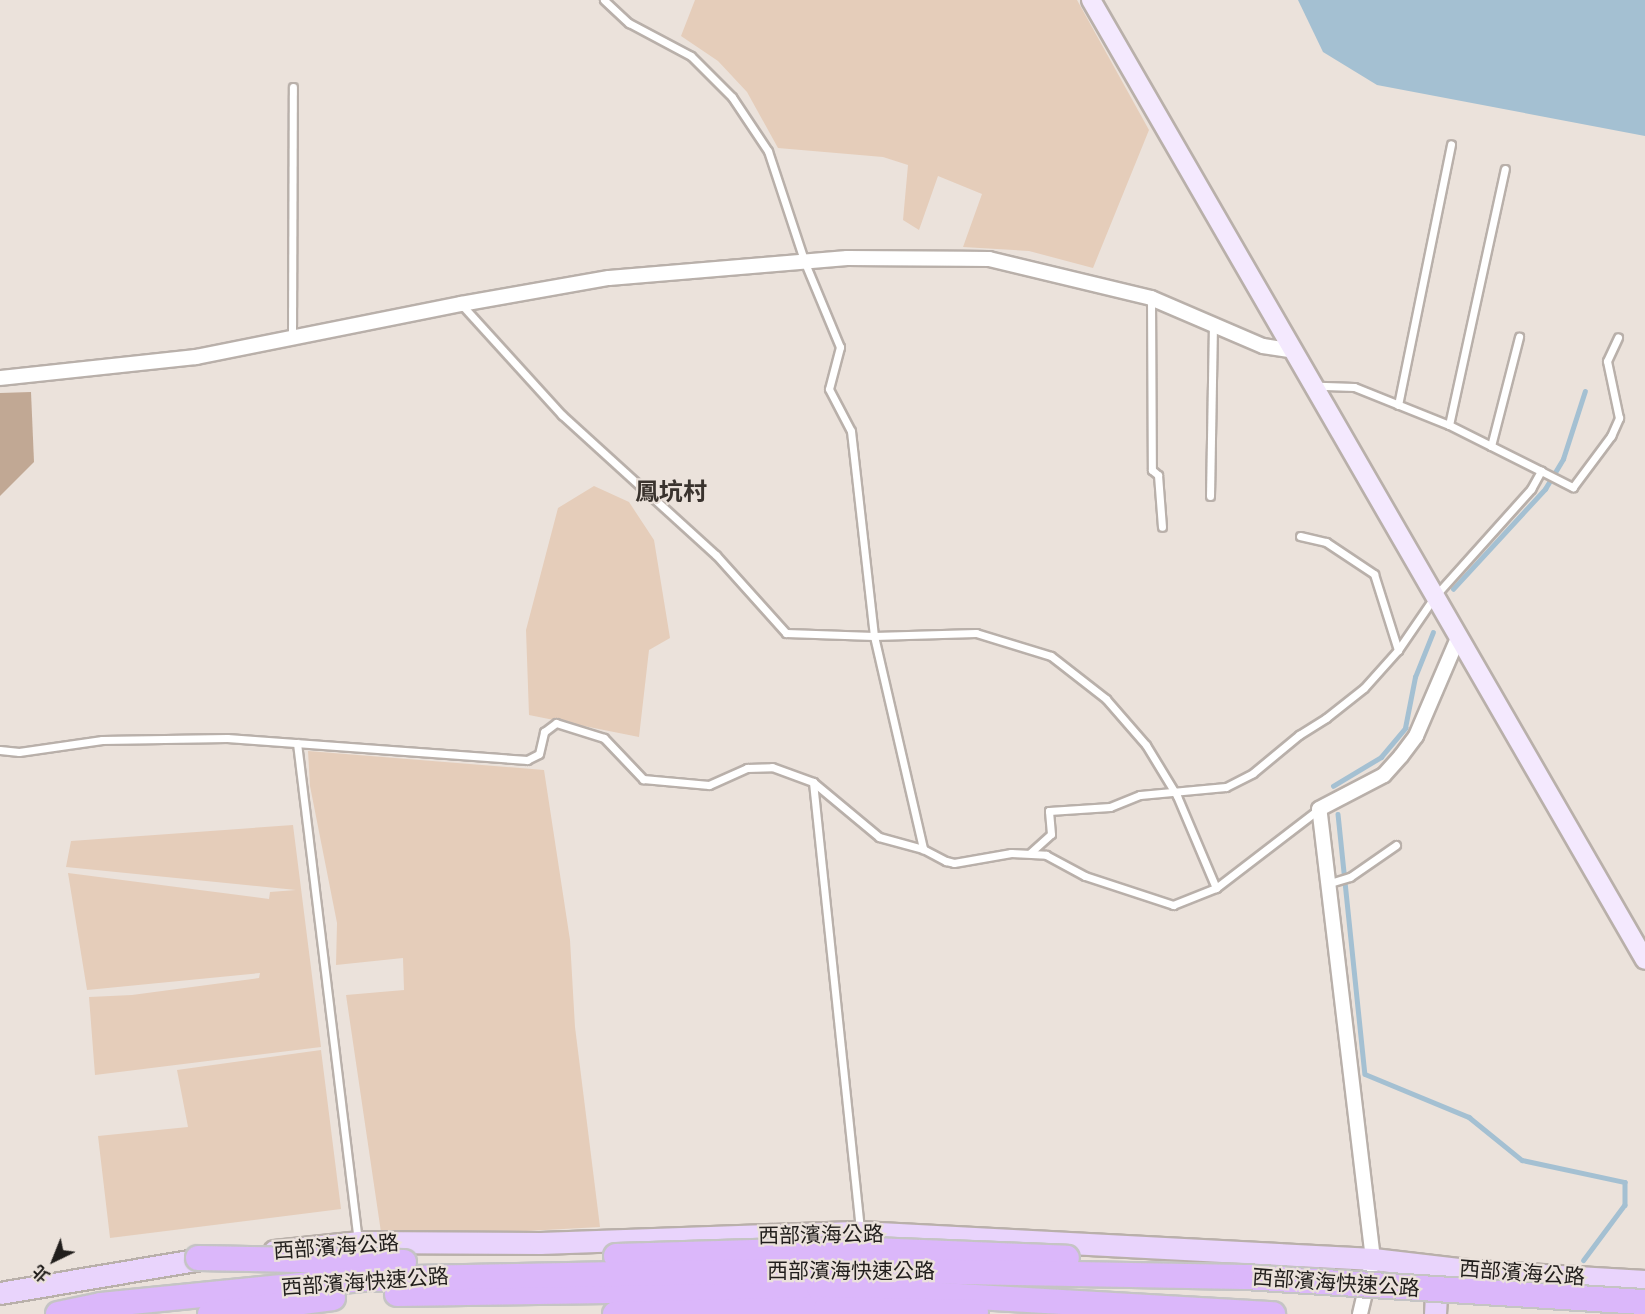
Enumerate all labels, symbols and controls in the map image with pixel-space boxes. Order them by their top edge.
district label: 鳳坑村 [635,478,707,506]
street label: 西部濱海公路 [758,1221,884,1249]
north arrow [24,1230,84,1290]
street label: 西部濱海公路 [272,1230,400,1264]
street label: 西部濱海公路 [1458,1256,1586,1290]
street label: 西部濱海快速公路 [767,1258,935,1284]
text: 北 [28,1260,55,1287]
street label: 西部濱海快速公路 [280,1264,450,1300]
street label: 西部濱海快速公路 [1251,1265,1421,1301]

